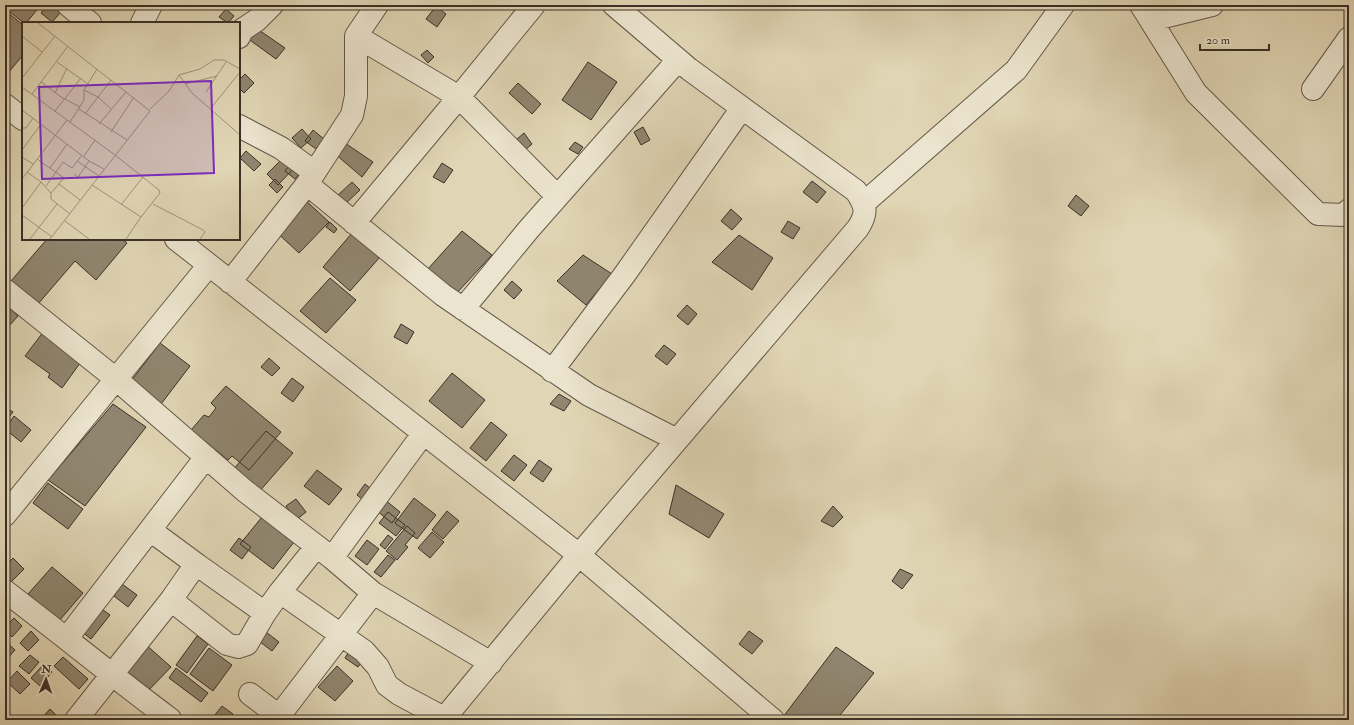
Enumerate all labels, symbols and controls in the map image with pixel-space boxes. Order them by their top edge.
inset map [22,22,240,240]
scale bar [1200,26,1269,52]
text: 20 m [1206,33,1231,48]
north arrow [26,659,66,699]
text: N [40,663,53,676]

